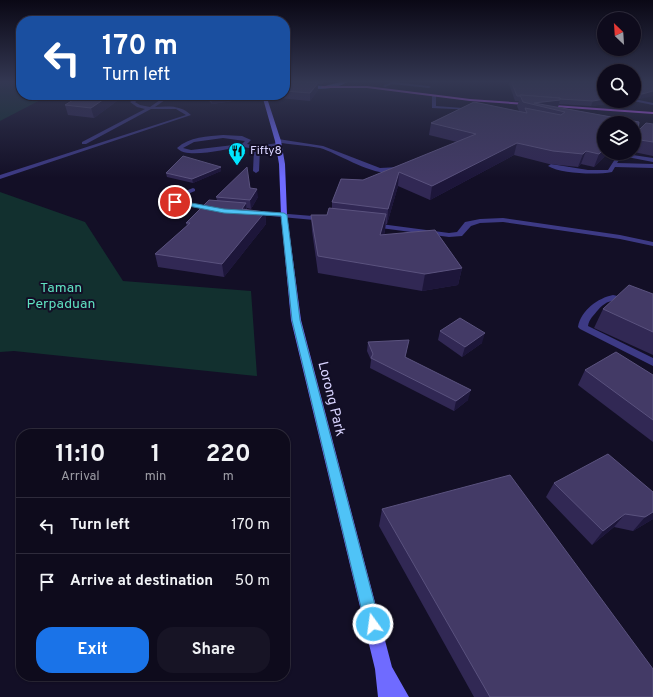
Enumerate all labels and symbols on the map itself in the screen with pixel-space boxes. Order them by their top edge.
north arrow [597,12,641,56]
restaurant icon: Fifty8 [227,141,247,166]
place label: Fifty8 [250,143,282,159]
pin [158,185,192,219]
park label: Taman Perpaduan [27,280,95,313]
street label: Lorong Park [313,360,349,438]
position arrow [352,603,394,645]

